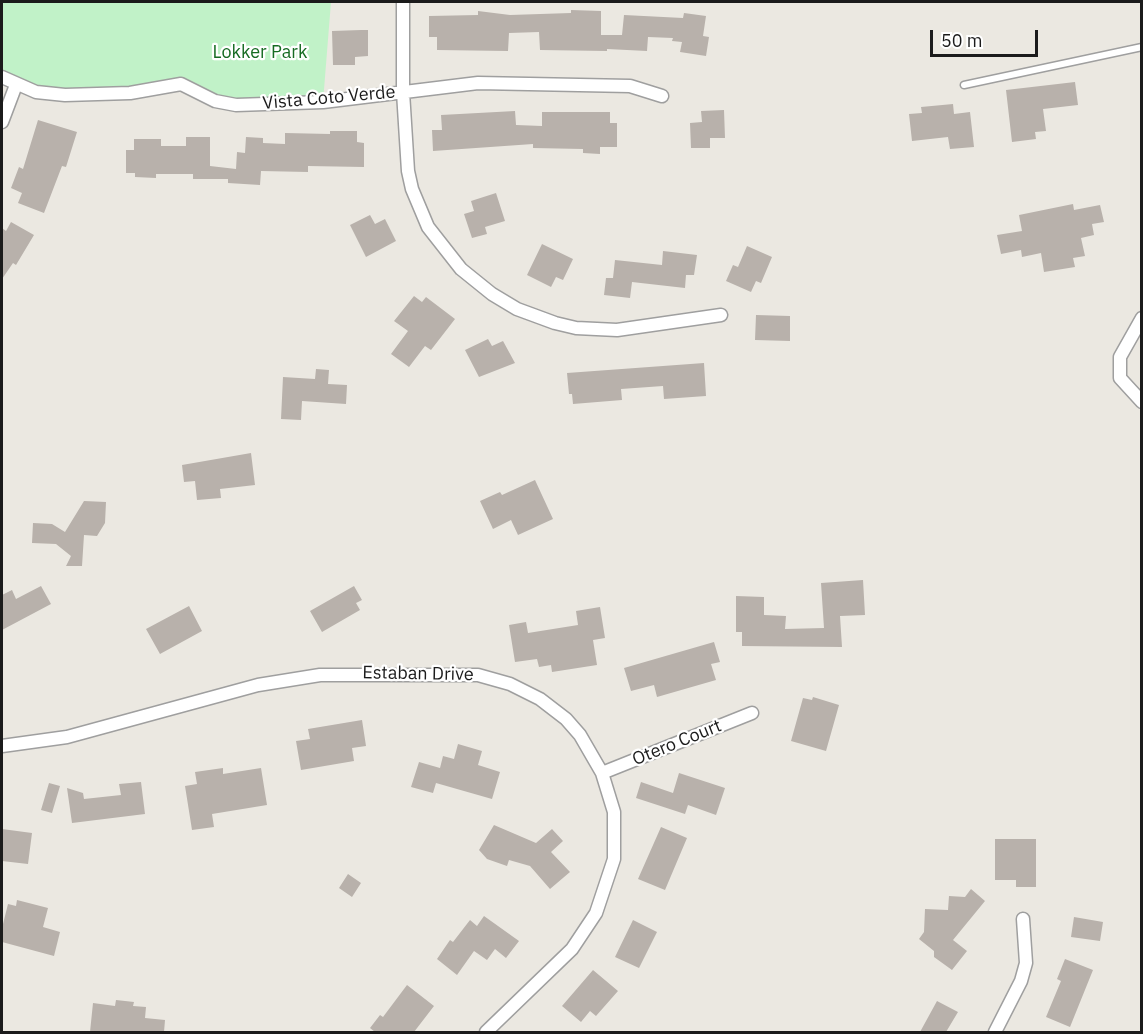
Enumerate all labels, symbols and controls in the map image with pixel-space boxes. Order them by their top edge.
scale bar [933,18,1041,56]
text: 50 m [941,29,983,52]
park label: Lokker Park [213,42,307,64]
street label: Vista Coto Verde [262,81,396,115]
street label: Estaban Drive [362,662,474,686]
street label: Otero Court [629,715,725,771]

